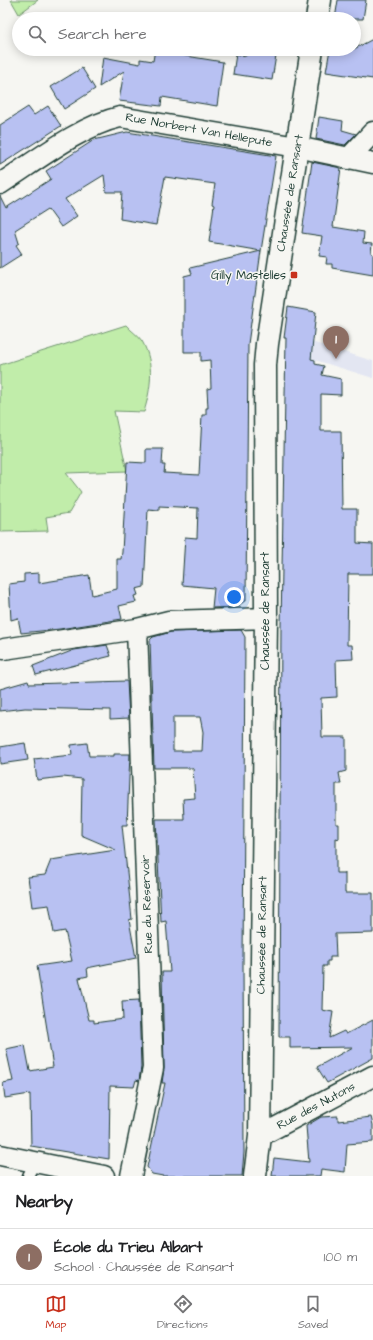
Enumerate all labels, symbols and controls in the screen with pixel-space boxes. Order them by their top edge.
search box [12,12,361,56]
icon: search [26,23,48,45]
text: Search here [58,24,147,45]
street label: Rue Norbert Van Hellepute [124,109,274,151]
street label: Chaussée de Ransart [272,133,308,253]
place label: Gilly Mastelles [211,267,286,285]
marker: Gilly Mastelles [289,270,299,280]
pin: 1 [323,326,349,359]
street label: Chaussée de Ransart [257,552,274,670]
your location [224,587,244,607]
street label: Rue du Réservoir [137,854,157,954]
street label: Chaussée de Ransart [252,876,272,994]
street label: Rue des Nutons [274,1078,358,1134]
text: Nearby [16,1190,73,1214]
text: École du Trieu Albart [54,1237,203,1258]
text: 1 [28,1248,30,1266]
text: 100 m [324,1248,357,1266]
text: School · Chaussée de Ransart [54,1258,234,1276]
tab: Map [45,1293,67,1332]
tab: Directions [157,1293,208,1332]
tab: Saved [298,1293,328,1332]

